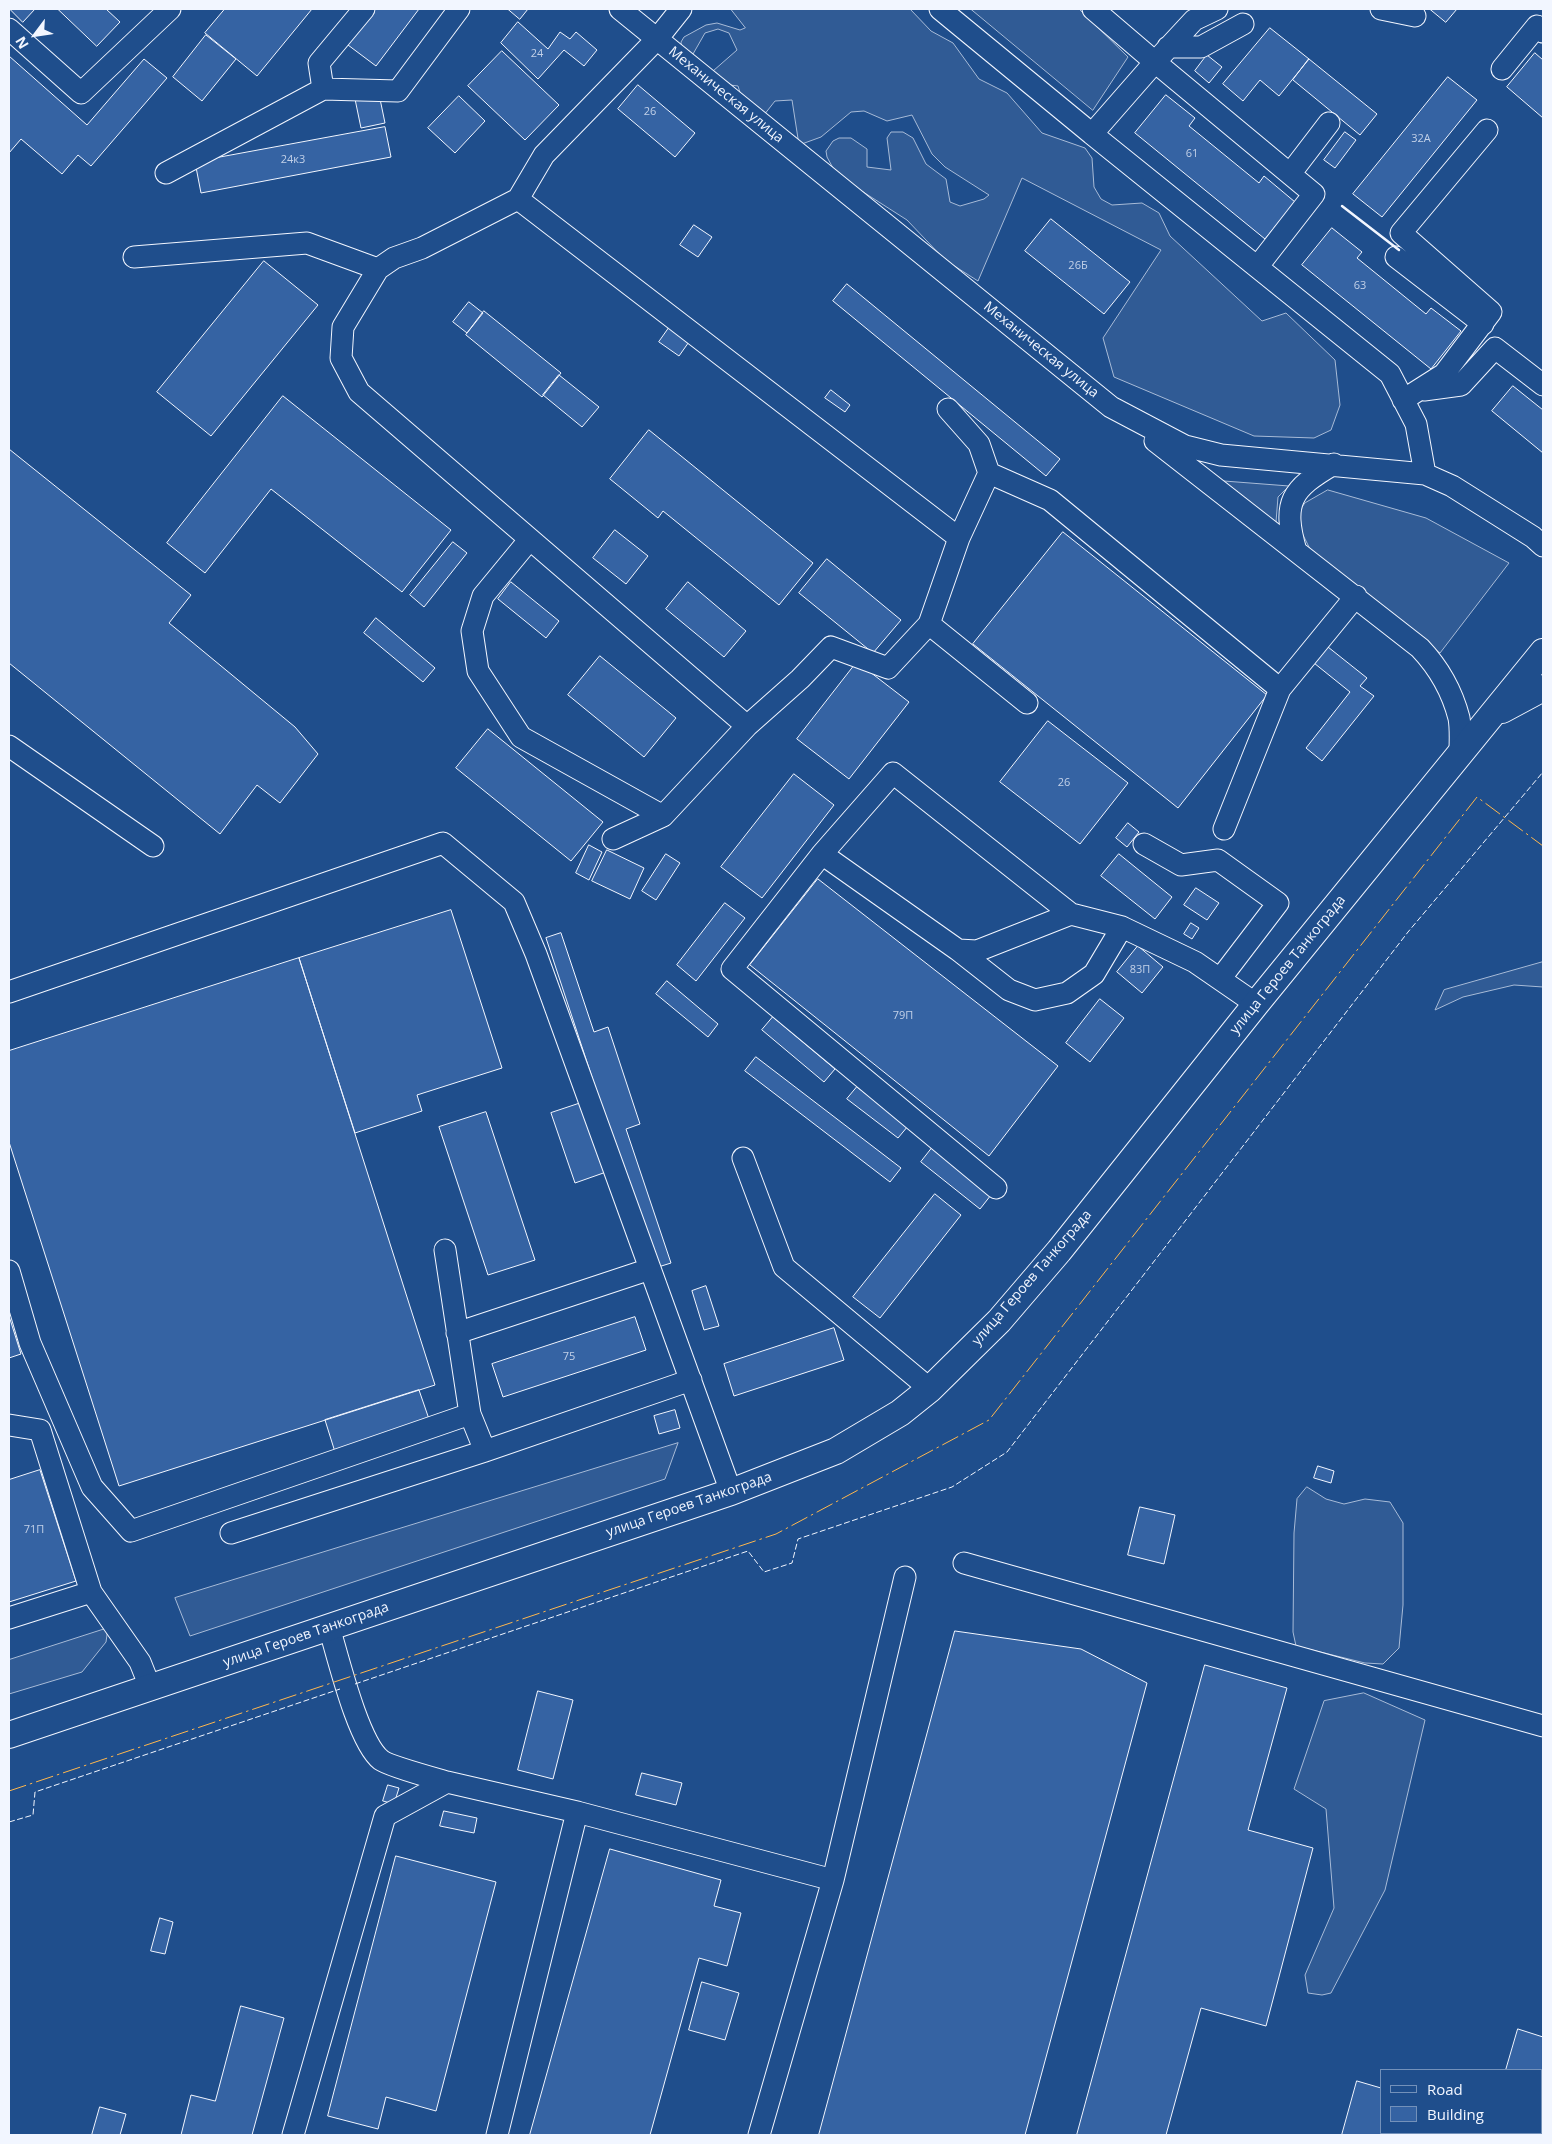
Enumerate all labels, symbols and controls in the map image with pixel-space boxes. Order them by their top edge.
north arrow [10,10,60,60]
text: N [11,33,33,53]
street label: Механическая улица [665,43,787,147]
house number: 24 [531,47,543,61]
house number: 26 [644,105,656,119]
house number: 32А [1411,132,1431,146]
house number: 61 [1186,147,1198,161]
house number: 24к3 [281,153,305,167]
house number: 26Б [1068,259,1088,273]
house number: 63 [1354,279,1366,293]
street label: Механическая улица [980,298,1102,402]
house number: 26 [1058,776,1070,790]
street label: улица Героев Танкограда [1227,892,1349,1038]
house number: 83П [1130,963,1150,977]
house number: 79П [893,1009,913,1023]
street label: улица Героев Танкограда [969,1207,1095,1349]
house number: 75 [563,1350,575,1364]
street label: улица Героев Танкограда [604,1469,774,1541]
house number: 71П [24,1523,44,1537]
street label: улица Героев Танкограда [221,1599,391,1671]
legend [1380,2069,1542,2134]
text: Road [1427,2079,1463,2099]
text: Building [1427,2104,1484,2124]

